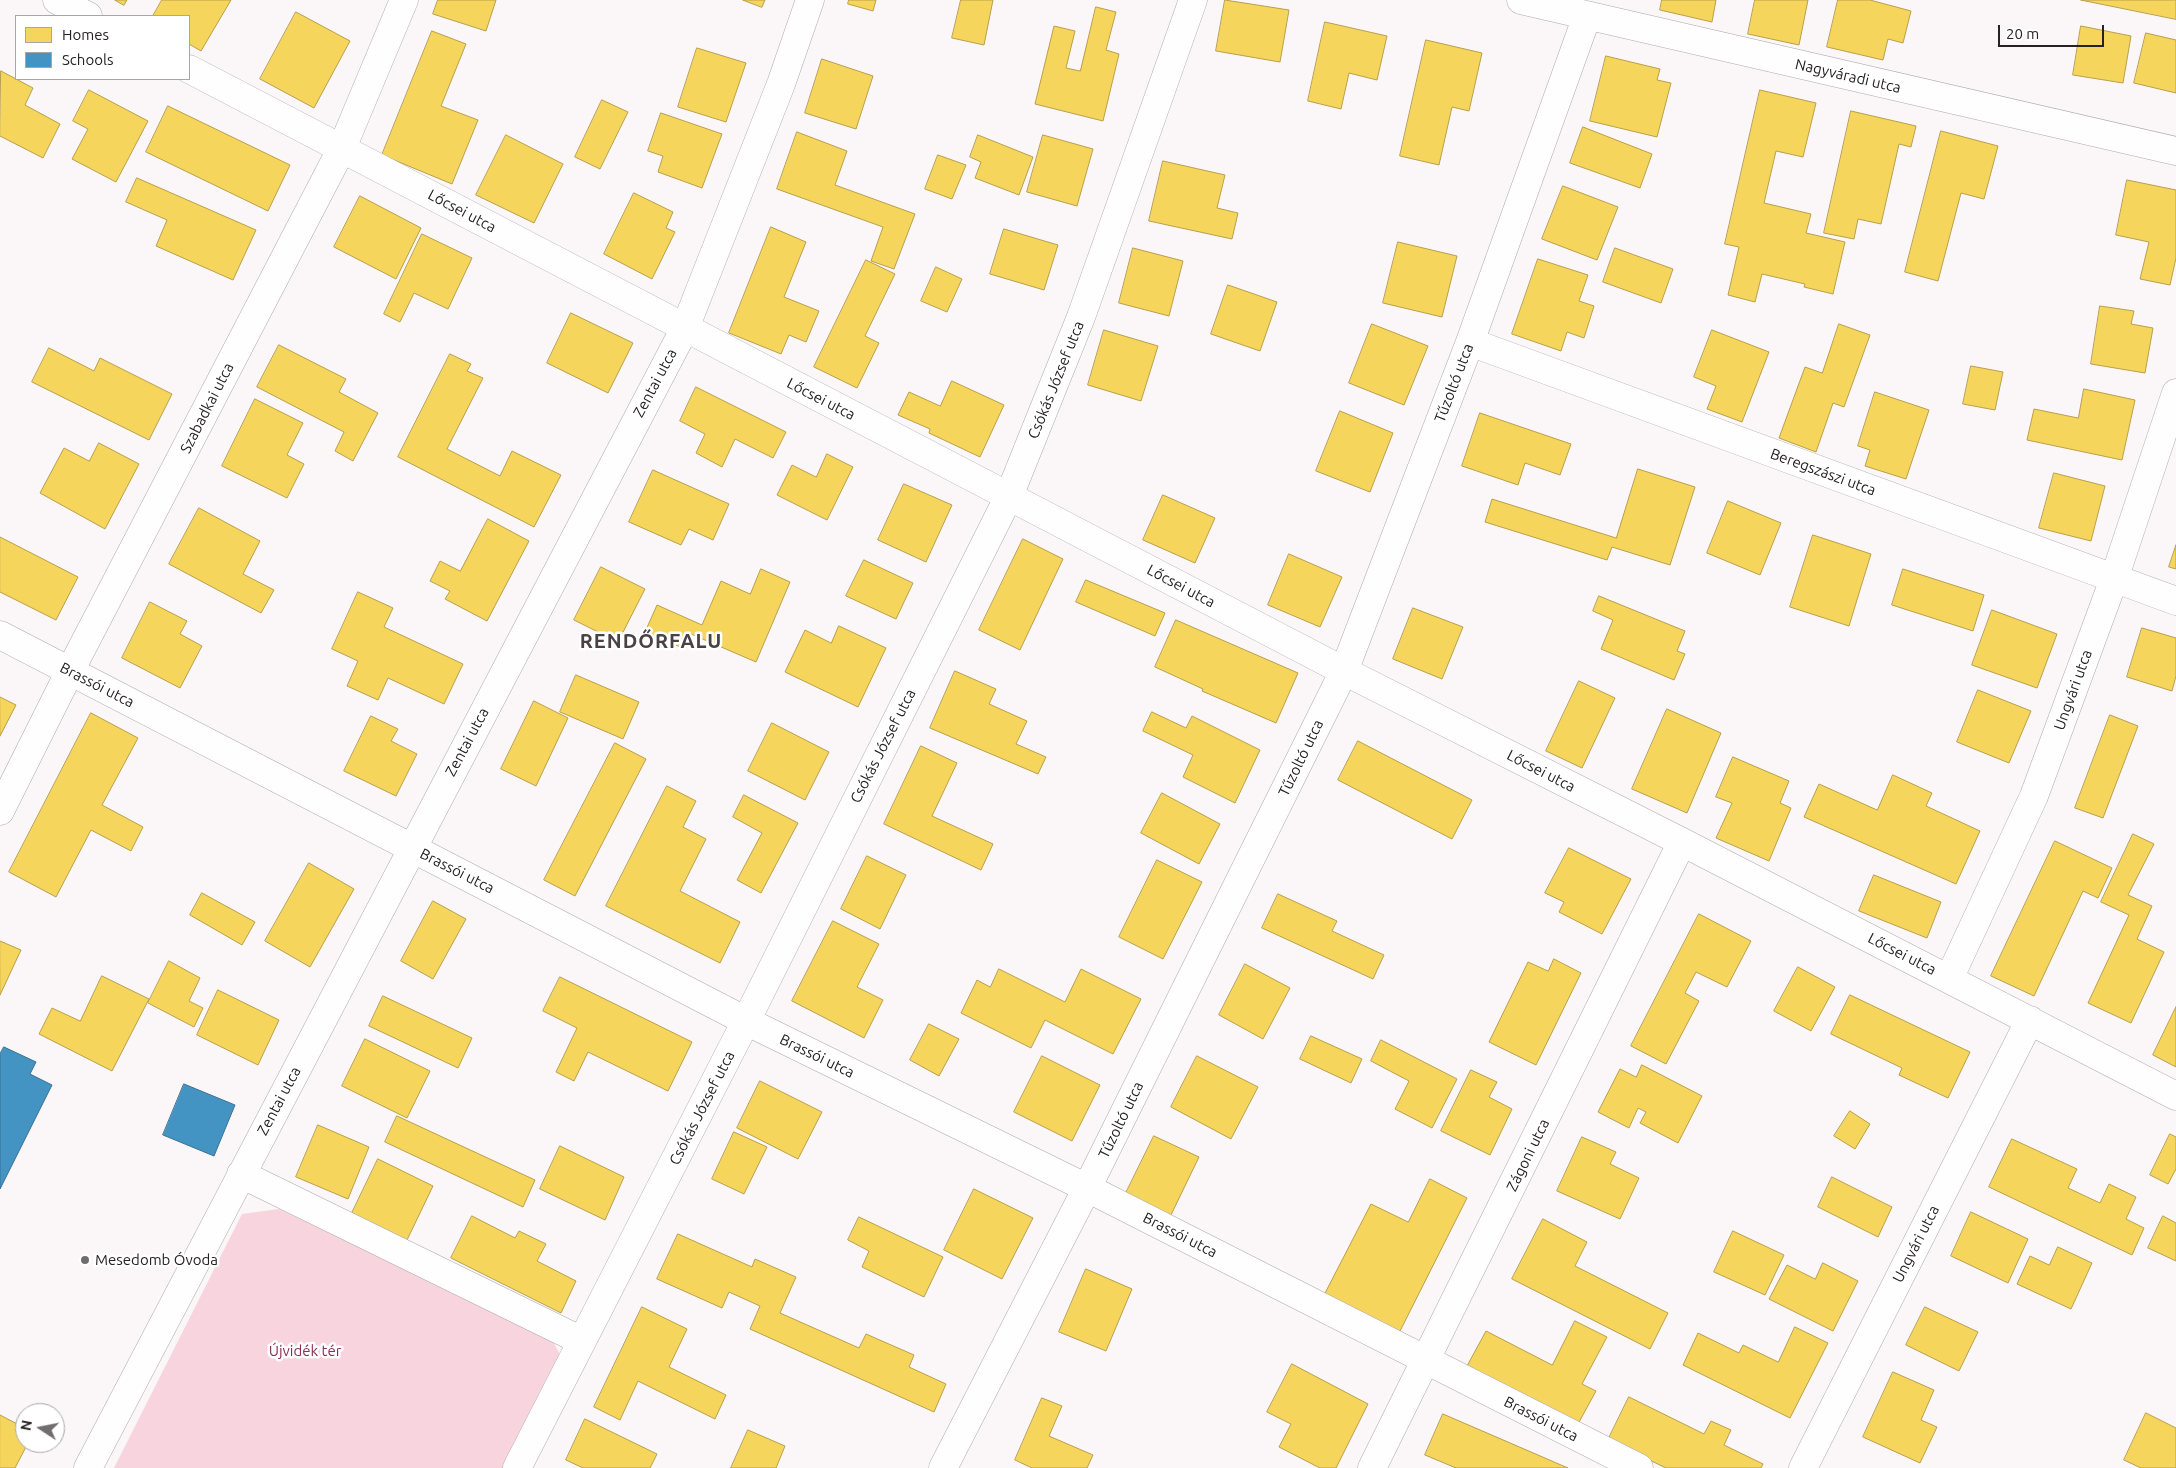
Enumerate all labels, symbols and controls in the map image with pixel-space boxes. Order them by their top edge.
legend [15,15,190,80]
scale bar [2001,15,2107,47]
text: 20 m [2006,25,2039,42]
text: Homes [62,26,109,43]
text: Schools [62,51,113,68]
street label: Nagyváradi utca [1793,55,1903,97]
street label: Lőcsei utca [425,186,499,236]
street label: Csókás József utca [1024,318,1088,442]
street label: Tűzoltó utca [1431,341,1477,425]
street label: Zentai utca [629,346,681,420]
street label: Szabadkai utca [176,360,238,456]
street label: Lőcsei utca [784,374,858,424]
street label: Beregszászi utca [1768,445,1878,499]
street label: Lőcsei utca [1144,561,1218,611]
district label: RENDŐRFALU [578,629,724,653]
street label: Ungvári utca [2050,647,2096,733]
street label: Brassói utca [57,659,137,711]
street label: Csókás József utca [846,686,920,806]
street label: Zentai utca [441,705,493,779]
street label: Tűzoltó utca [1275,717,1327,799]
street label: Lőcsei utca [1504,746,1578,796]
street label: Brassói utca [417,845,497,897]
street label: Lőcsei utca [1865,929,1939,979]
street label: Brassói utca [777,1030,857,1082]
street label: Csókás József utca [665,1048,739,1168]
street label: Zentai utca [253,1064,305,1138]
street label: Tűzoltó utca [1095,1079,1147,1161]
street label: Zágoni utca [1503,1116,1553,1194]
street label: Ungvári utca [1889,1202,1943,1286]
street label: Brassói utca [1140,1209,1220,1261]
place label: Mesedomb Óvoda [95,1251,218,1269]
marker: Mesedomb Óvoda [79,1254,91,1266]
park label: Újvidék tér [269,1342,341,1360]
street label: Brassói utca [1501,1393,1581,1445]
north arrow [15,1403,65,1453]
text: N [17,1419,35,1432]

